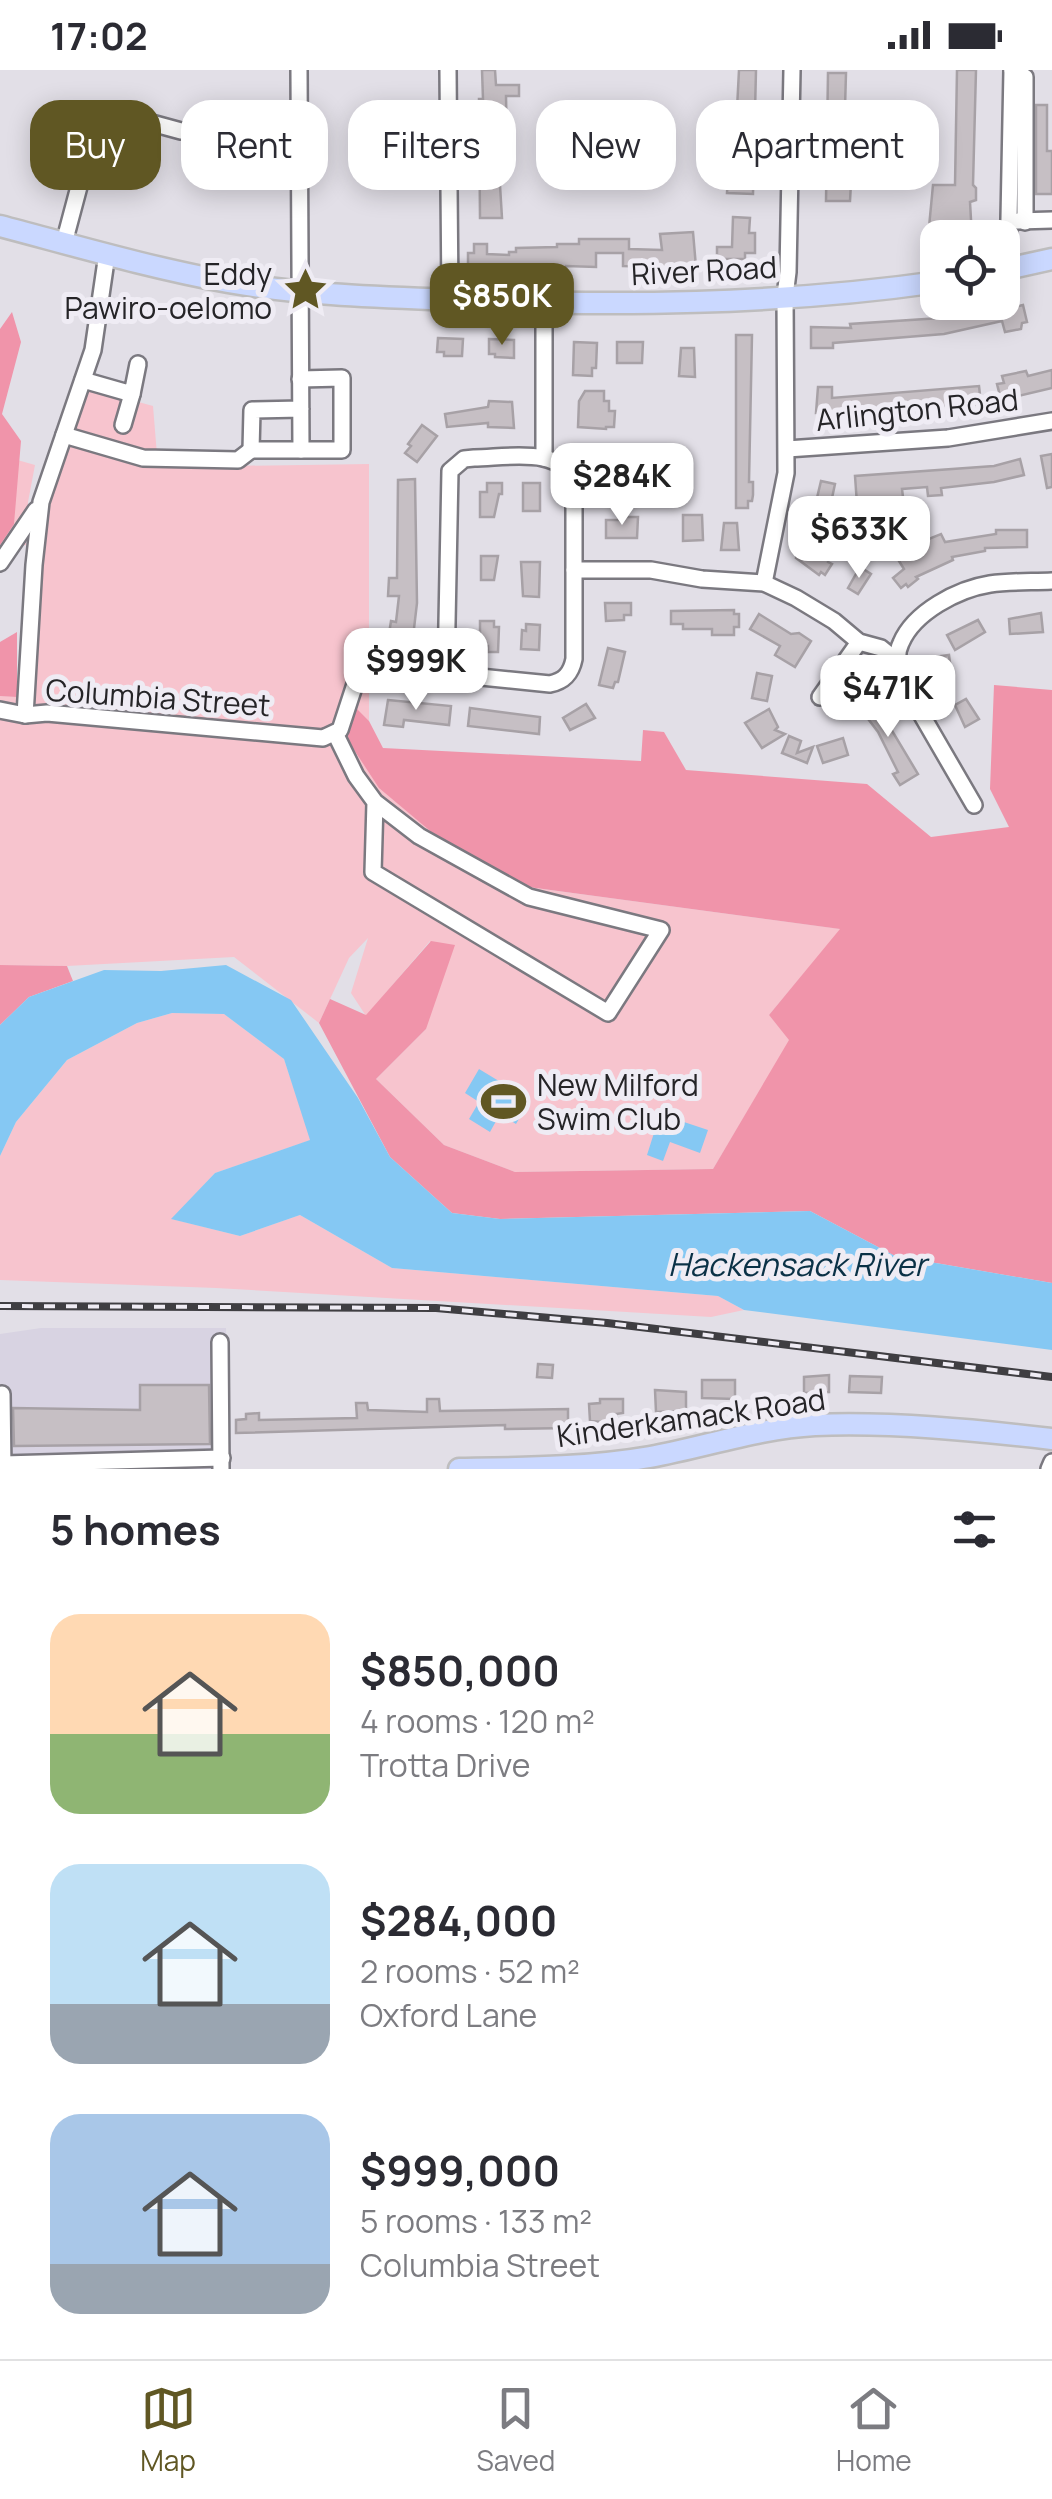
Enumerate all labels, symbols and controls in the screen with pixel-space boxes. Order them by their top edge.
text: 17:02 [50,9,148,61]
chip: Buy [30,100,161,190]
chip: Rent [181,100,328,190]
chip: Filters [348,100,516,190]
chip: New [536,100,676,190]
chip: Apartment [696,100,939,190]
map controls [920,220,1020,320]
button: locate [920,220,1020,320]
street label: River Road [630,246,778,294]
place label: Eddy Pawiro-oelomo [65,253,272,328]
pin: $850K [432,263,572,348]
place icon: Eddy Pawiro-oelomo [281,266,329,314]
text: $850K [452,273,552,317]
street label: Arlington Road [814,378,1020,440]
pin: $284K [552,443,692,528]
text: $284K [573,453,671,497]
pin: $633K [789,496,929,581]
text: $633K [810,506,908,550]
pin: $999K [346,628,486,713]
text: $999K [366,638,466,682]
pin: $471K [818,655,958,740]
text: $471K [842,665,934,709]
street label: Columbia Street [44,669,272,725]
place label: New Milford Swim Club [537,1064,699,1139]
sports icon: New Milford Swim Club [480,1077,528,1125]
water label: Hackensack River [668,1242,931,1286]
street label: Kinderkamack Road [554,1378,828,1456]
text: 5 homes [50,1500,221,1558]
icon: filters [947,1502,1002,1557]
text: $850,000 [360,1641,560,1699]
icon: home [130,1654,250,1774]
text: 4 rooms · 120 m² [360,1699,595,1743]
text: Trotta Drive [360,1743,530,1787]
text: $284,000 [360,1891,557,1949]
icon: home [130,1904,250,2024]
text: 2 rooms · 52 m² [360,1949,580,1993]
text: Oxford Lane [360,1993,537,2037]
text: $999,000 [360,2141,560,2199]
icon: home [130,2154,250,2274]
text: 5 rooms · 133 m² [360,2199,592,2243]
text: Columbia Street [360,2243,600,2287]
tab: Map [140,2381,196,2479]
tab: Saved [477,2381,555,2479]
tab: Home [836,2381,912,2479]

